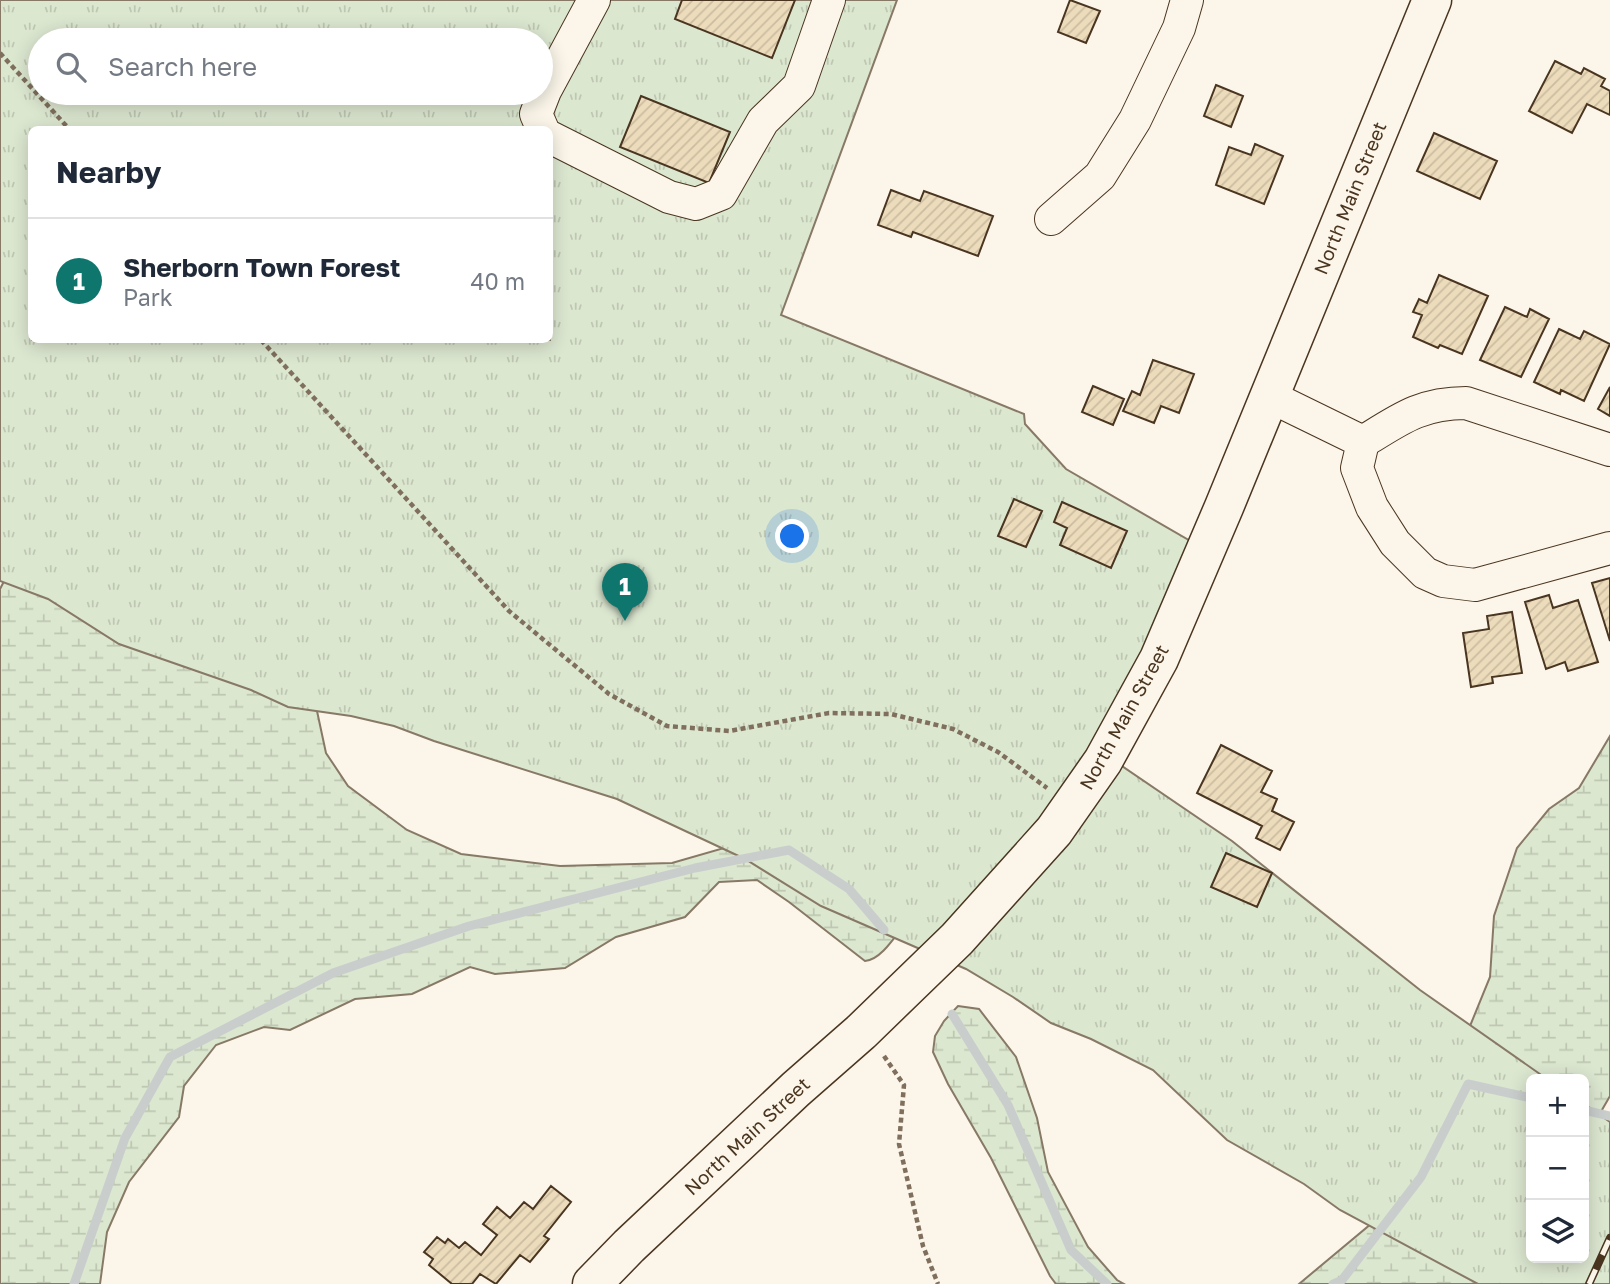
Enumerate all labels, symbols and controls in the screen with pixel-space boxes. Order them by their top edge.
search box [28,28,553,105]
icon: search [52,48,90,86]
text: Search here [108,51,257,82]
street label: North Main Street [1308,118,1391,277]
text: Nearby [56,154,161,190]
text: Sherborn Town Forest [123,252,400,283]
text: 1 [73,267,85,295]
text: 40 m [471,267,525,295]
text: Park [123,283,173,311]
your location [775,519,809,553]
pin: 1 [602,563,648,621]
street label: North Main Street [1074,640,1173,793]
street label: North Main Street [679,1072,814,1199]
map controls [1526,1074,1589,1263]
button: + [1526,1074,1589,1137]
button: − [1526,1137,1589,1200]
button: layers [1526,1200,1589,1263]

